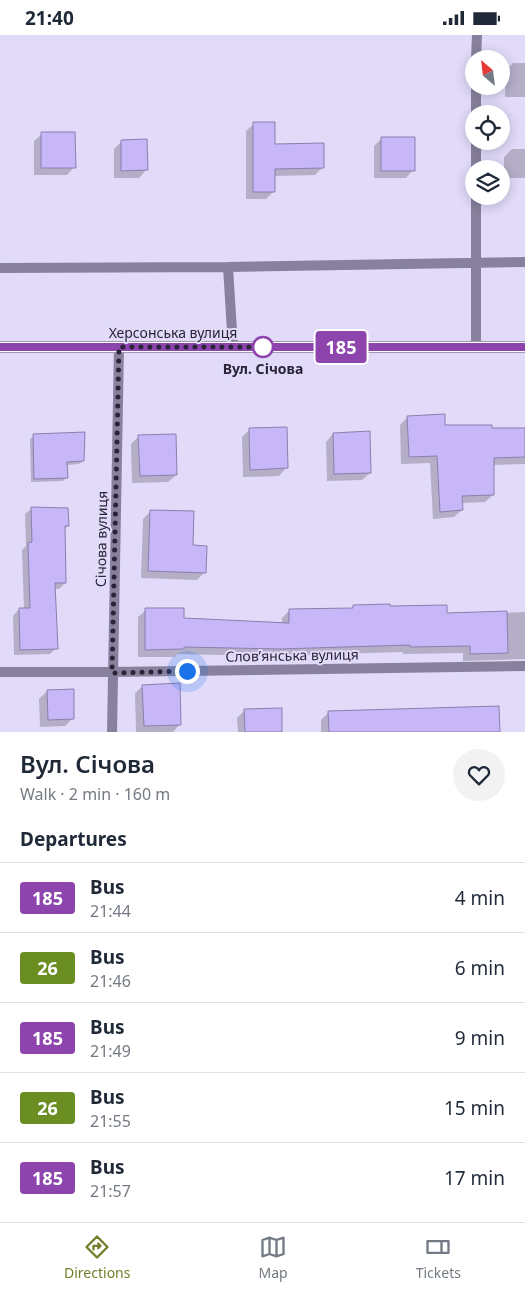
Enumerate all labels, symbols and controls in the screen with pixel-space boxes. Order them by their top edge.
text: 21:40 [25,5,74,31]
north arrow [465,50,510,95]
map controls [465,50,510,205]
button: locate [465,105,510,150]
button: layers [465,160,510,205]
street label: Херсонська вулиця [109,323,237,342]
line badge: 185 [312,331,370,363]
text: 185 [326,335,356,359]
marker: Вул. Січова [252,336,274,358]
place label: Вул. Січова [223,359,303,378]
street label: Січова вулиця [91,491,111,587]
street label: Словʼянська вулиця [225,644,359,666]
your location [175,659,200,684]
text: Вул. Січова [20,747,155,780]
button: heart [453,749,505,801]
text: Walk · 2 min · 160 m [20,783,170,805]
text: Departures [20,826,127,852]
text: Bus [90,874,125,900]
text: 4 min [455,885,505,911]
text: 185 [32,886,63,910]
text: 21:44 [90,900,131,922]
text: Bus [90,944,125,970]
text: 6 min [455,955,505,981]
text: 26 [37,956,58,980]
text: 21:46 [90,970,131,992]
text: Bus [90,1014,125,1040]
text: 9 min [455,1025,505,1051]
text: 185 [32,1026,63,1050]
text: 21:49 [90,1040,131,1062]
text: Bus [90,1084,125,1110]
text: 15 min [444,1095,505,1121]
text: 26 [37,1096,58,1120]
text: 21:55 [90,1110,131,1132]
text: Bus [90,1154,125,1180]
text: 17 min [444,1165,505,1191]
text: 185 [32,1166,63,1190]
text: 21:57 [90,1180,131,1202]
tab: Directions [64,1233,130,1282]
tab: Map [259,1233,288,1282]
tab: Tickets [416,1233,461,1282]

